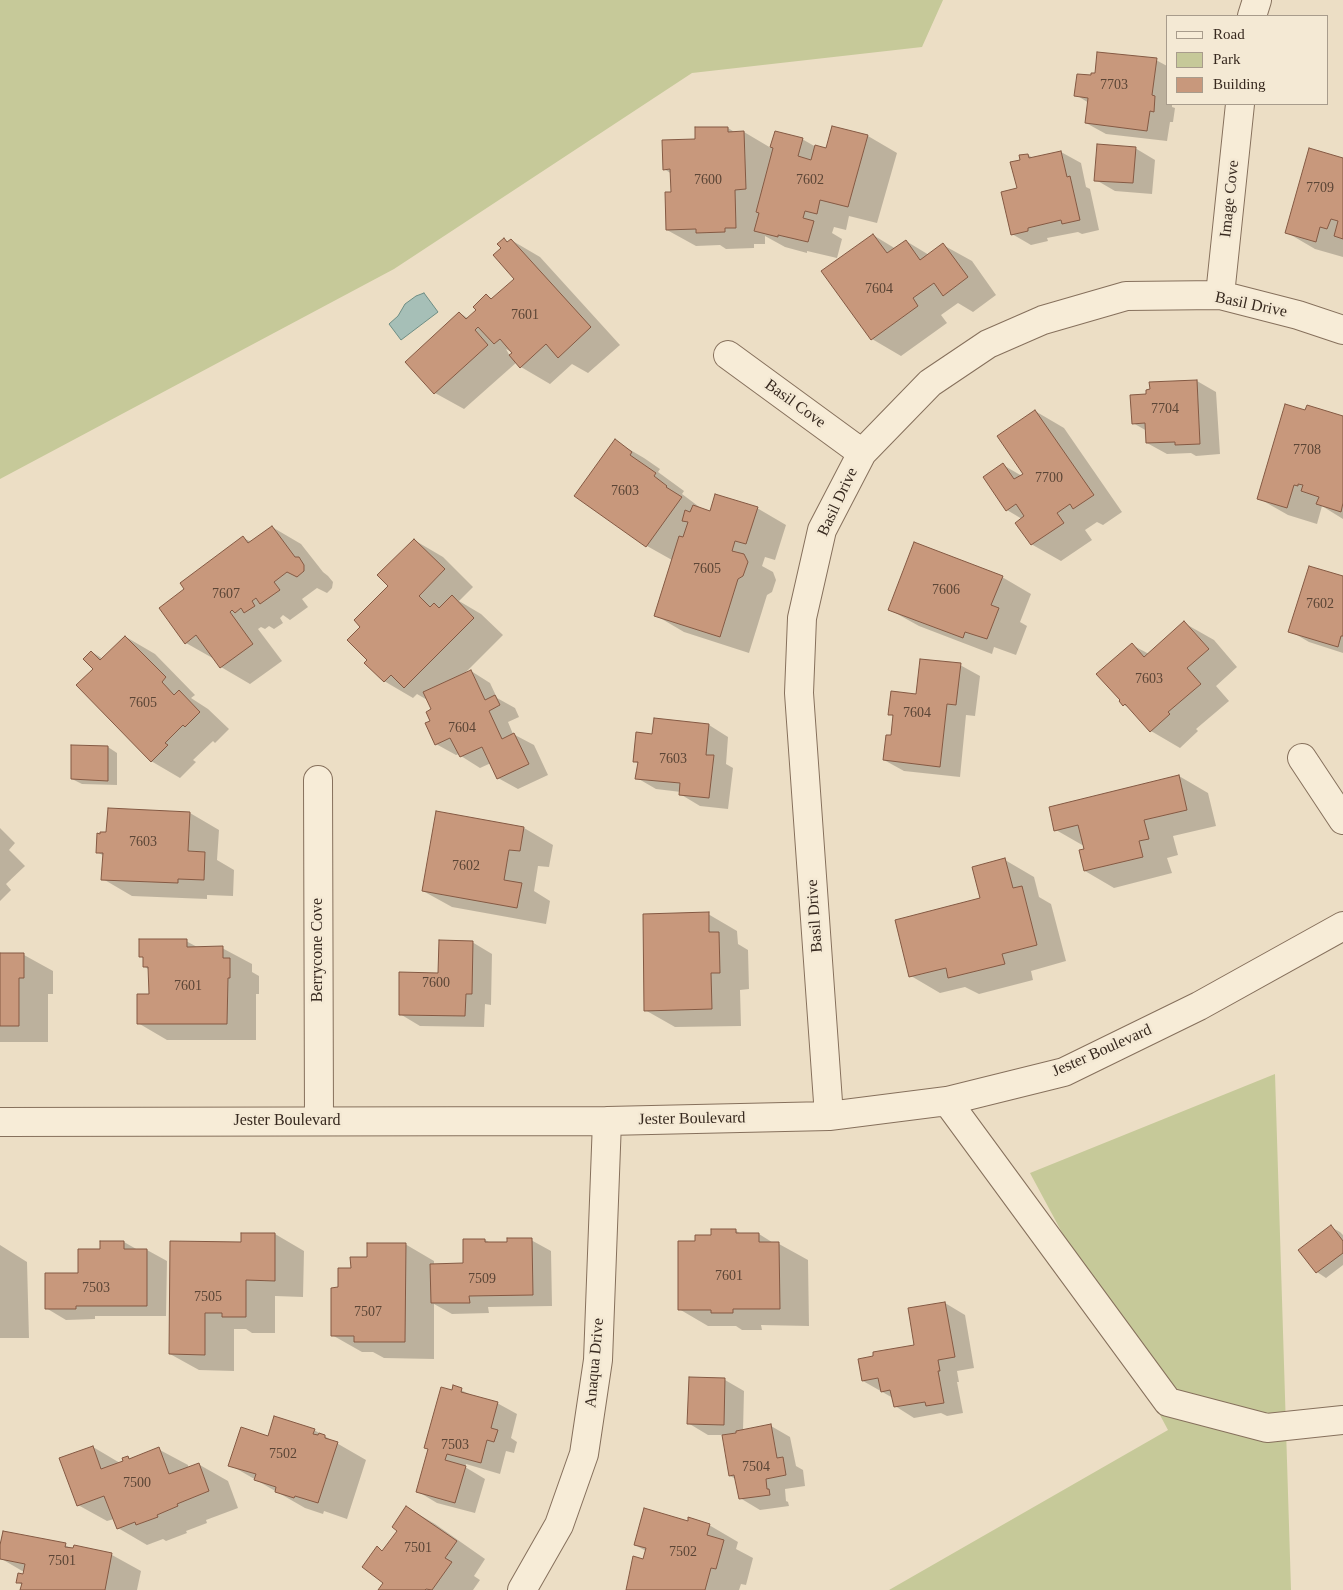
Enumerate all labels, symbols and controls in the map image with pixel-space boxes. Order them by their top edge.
legend [1166,15,1328,105]
text: Road [1213,26,1245,42]
text: Park [1213,51,1241,67]
text: Building [1213,76,1266,92]
house number: 7703 [1100,77,1128,93]
street label: Image Cove [1216,159,1244,239]
house number: 7600 [694,172,722,188]
house number: 7602 [796,172,824,188]
house number: 7709 [1306,180,1334,196]
house number: 7604 [865,281,893,297]
street label: Basil Drive [1213,288,1289,322]
house number: 7601 [511,307,539,323]
street label: Basil Cove [761,375,829,433]
house number: 7704 [1151,401,1179,417]
house number: 7708 [1293,442,1321,458]
street label: Basil Drive [814,465,862,539]
house number: 7700 [1035,470,1063,486]
house number: 7603 [611,483,639,499]
house number: 7605 [693,561,721,577]
house number: 7606 [932,582,960,598]
house number: 7607 [212,586,240,602]
house number: 7602 [1306,596,1334,612]
house number: 7603 [1135,671,1163,687]
house number: 7605 [129,695,157,711]
house number: 7604 [903,705,931,721]
house number: 7604 [448,720,476,736]
house number: 7603 [659,751,687,767]
house number: 7603 [129,834,157,850]
house number: 7602 [452,858,480,874]
street label: Basil Drive [803,879,827,953]
street label: Berrycone Cove [308,898,328,1002]
house number: 7600 [422,975,450,991]
house number: 7601 [174,978,202,994]
street label: Jester Boulevard [1049,1020,1155,1082]
street label: Jester Boulevard [638,1108,746,1130]
street label: Jester Boulevard [233,1111,341,1131]
house number: 7601 [715,1268,743,1284]
house number: 7509 [468,1271,496,1287]
house number: 7503 [82,1280,110,1296]
house number: 7505 [194,1289,222,1305]
house number: 7507 [354,1304,382,1320]
street label: Anaqua Drive [582,1317,608,1409]
house number: 7503 [441,1437,469,1453]
house number: 7502 [269,1446,297,1462]
house number: 7504 [742,1459,770,1475]
house number: 7500 [123,1475,151,1491]
house number: 7501 [404,1540,432,1556]
house number: 7502 [669,1544,697,1560]
house number: 7501 [48,1553,76,1569]

